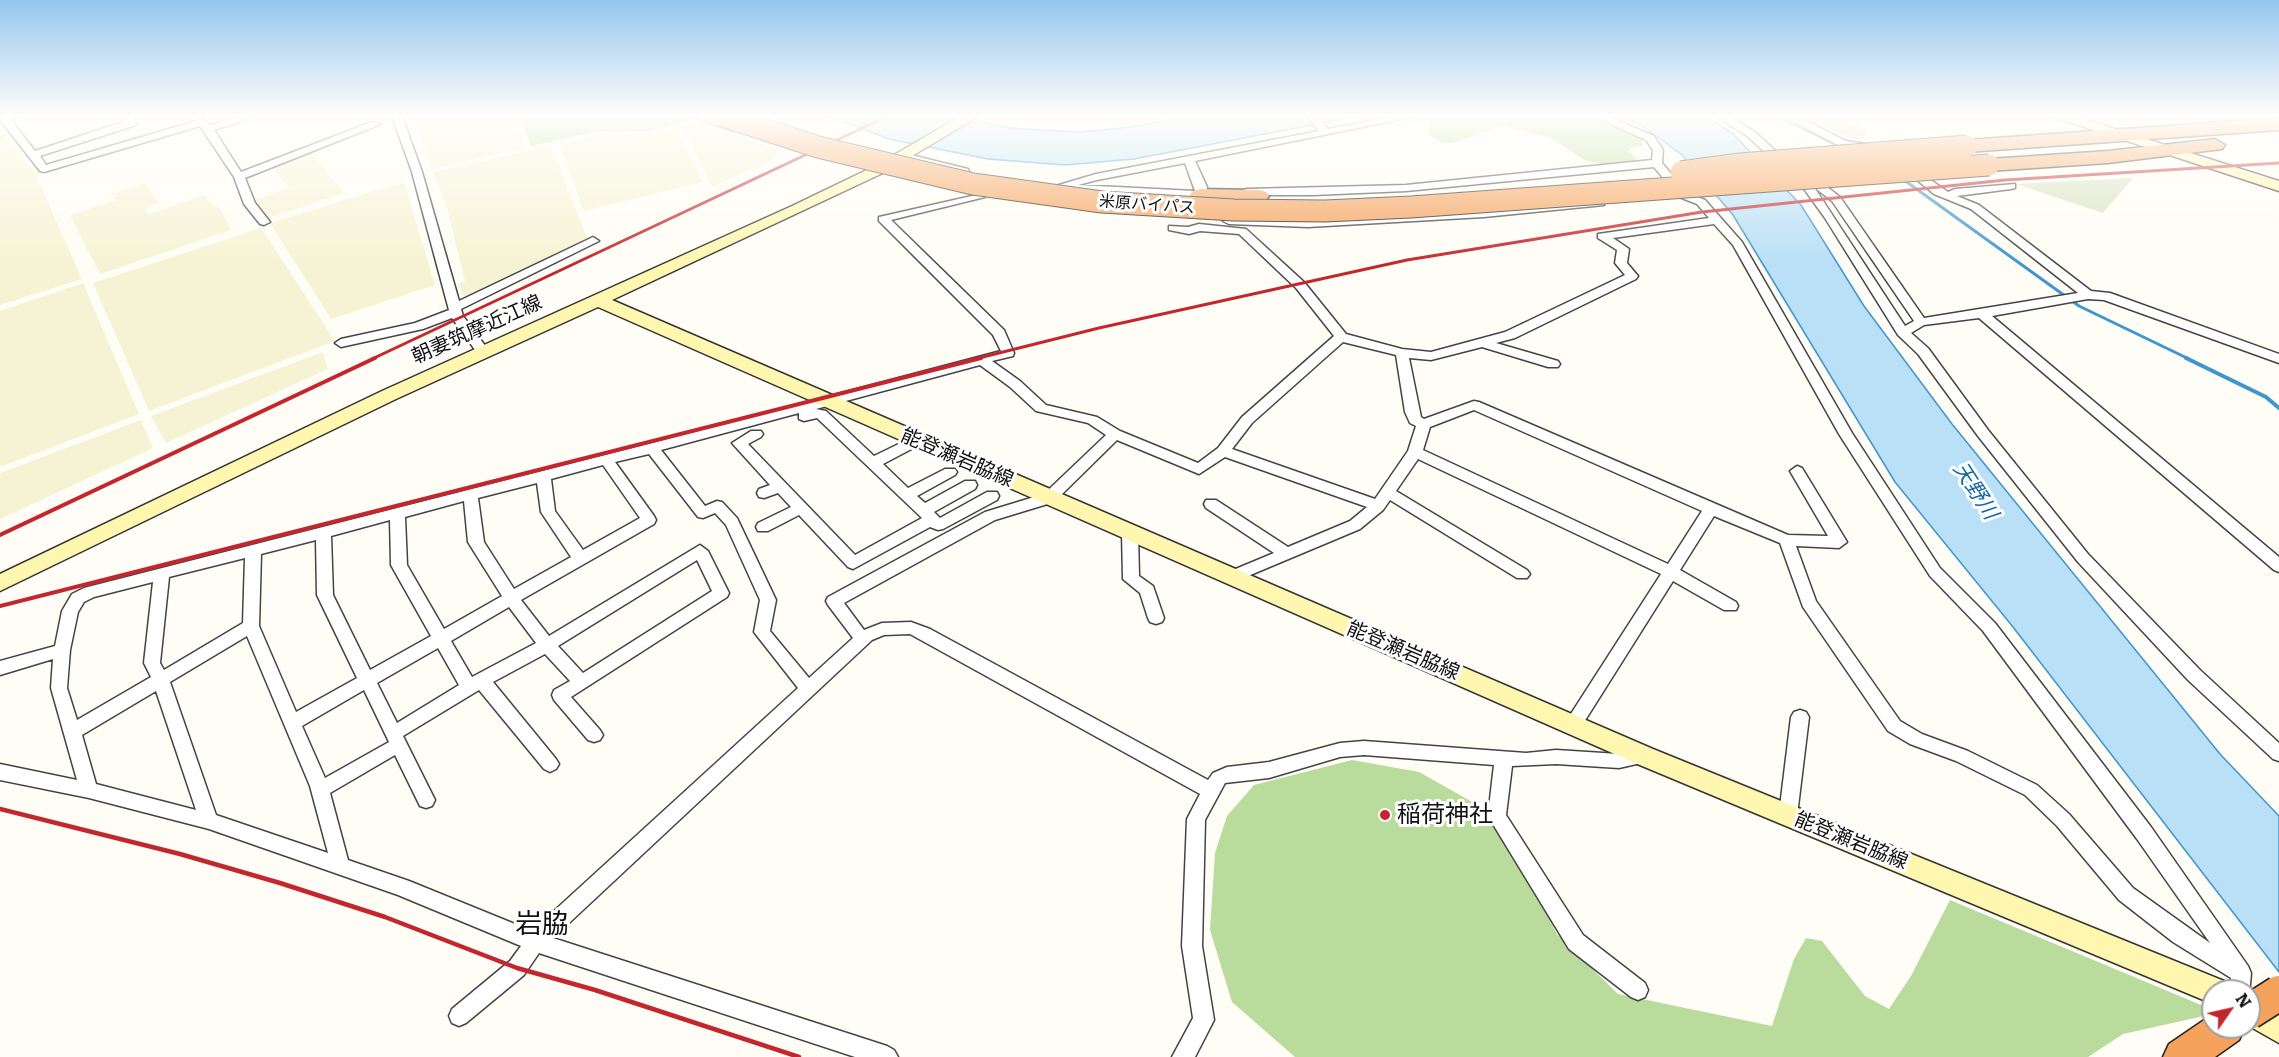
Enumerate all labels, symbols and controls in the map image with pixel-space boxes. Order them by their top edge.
street label: 米原バイパス [1098,192,1196,218]
street label: 朝妻筑摩近江線 [408,291,546,369]
street label: 能登瀬岩脇線 [897,424,1017,492]
water label: 天野川 [1947,458,2003,524]
street label: 能登瀬岩脇線 [1343,617,1463,685]
place label: 稲荷神社 [1397,801,1493,829]
street label: 能登瀬岩脇線 [1791,807,1911,875]
marker: 稲荷神社 [1378,808,1392,822]
district label: 岩脇 [515,909,569,941]
north arrow [2201,979,2261,1039]
text: N [2231,988,2258,1012]

